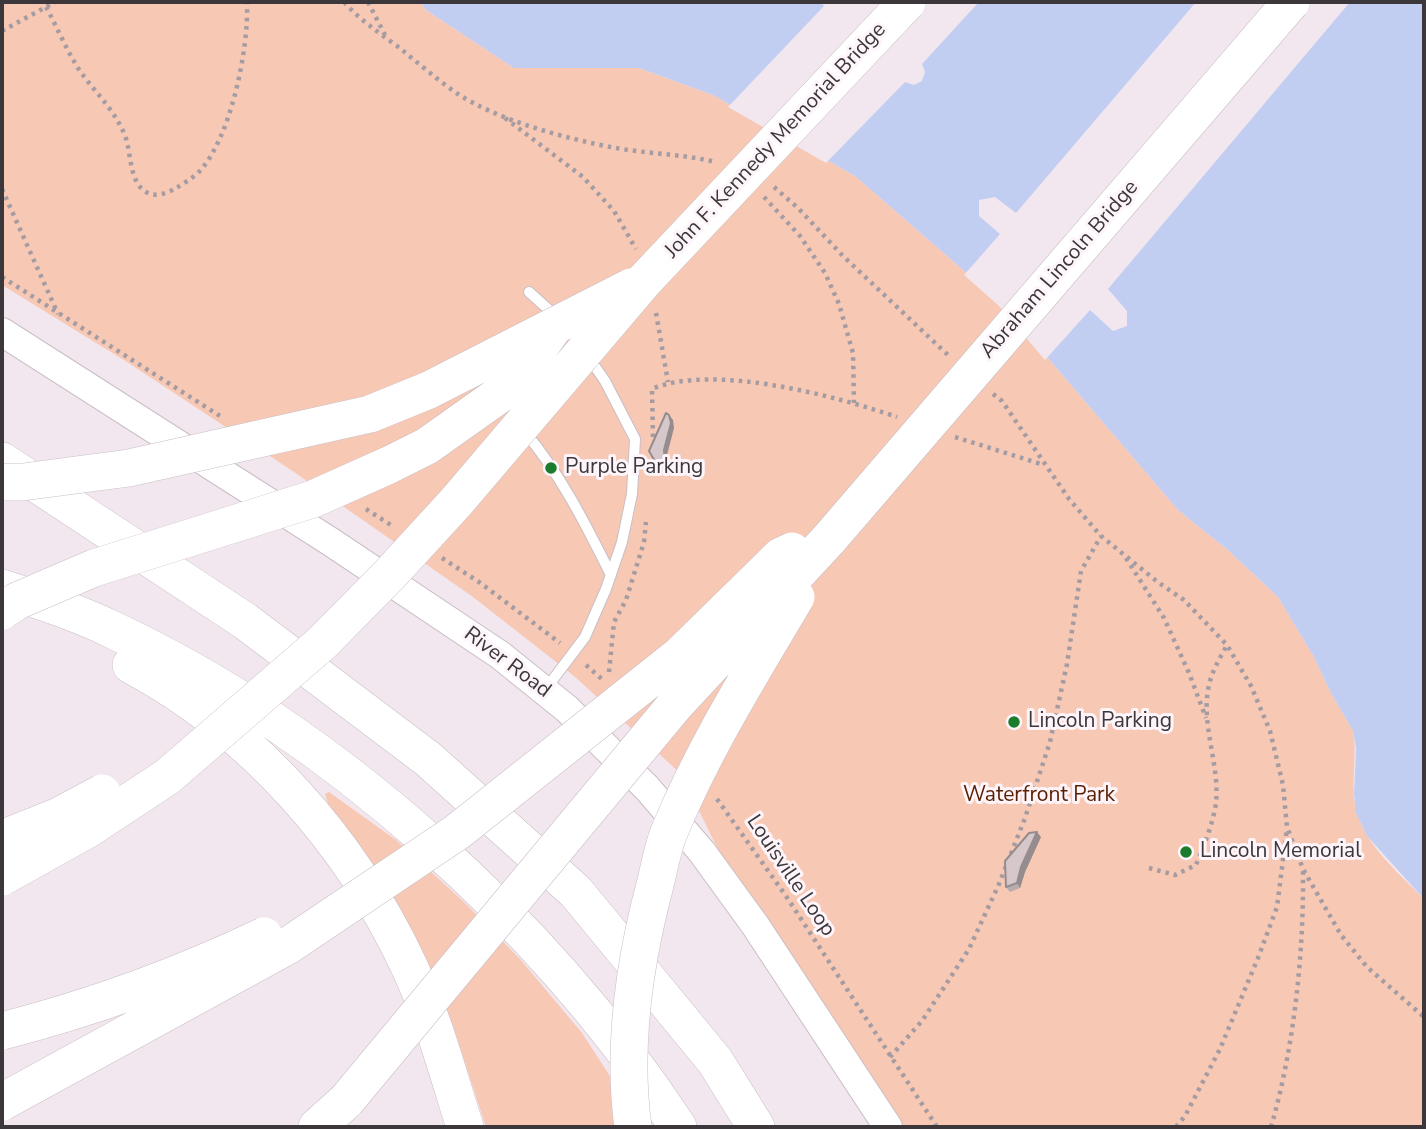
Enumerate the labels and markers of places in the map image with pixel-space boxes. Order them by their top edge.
place label: Purple Parking [565,455,703,481]
marker: Purple Parking [543,460,559,476]
place label: Lincoln Parking [1028,709,1172,735]
marker: Lincoln Parking [1006,714,1022,730]
place label: Lincoln Memorial [1200,839,1361,865]
marker: Lincoln Memorial [1178,844,1194,860]

